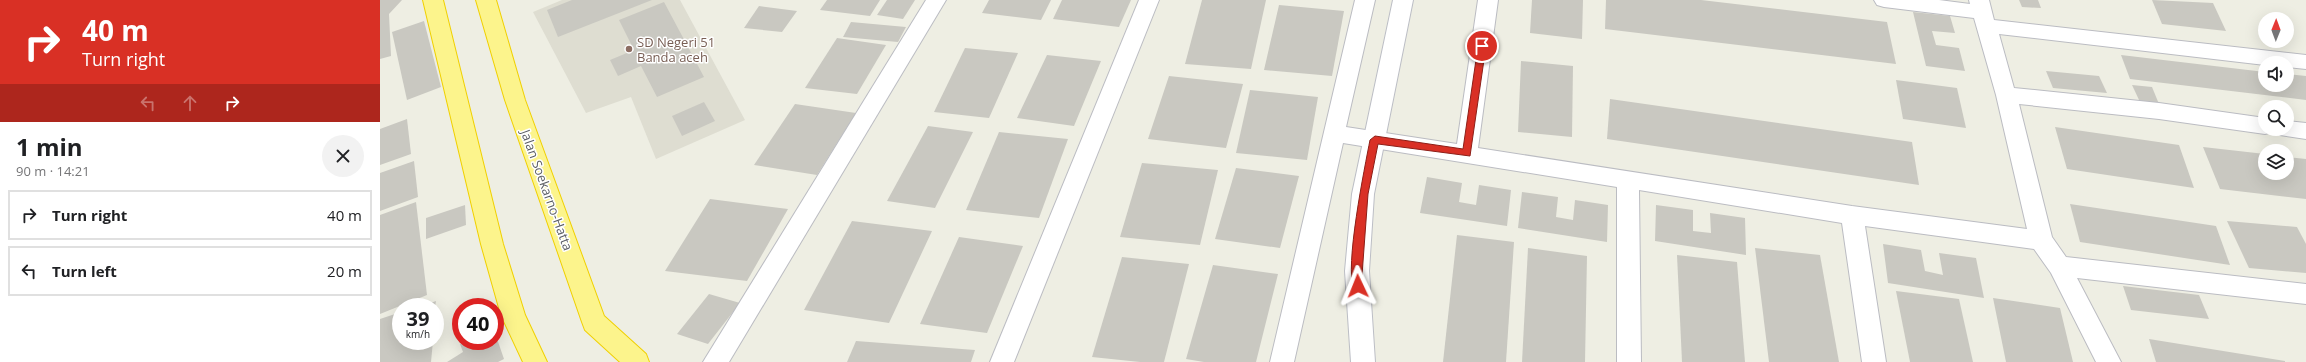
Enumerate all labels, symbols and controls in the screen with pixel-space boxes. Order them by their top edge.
text: 40 m [82,11,149,49]
north arrow [2258,12,2294,48]
map controls [2258,12,2294,180]
icon: right [16,16,68,68]
pin [1465,29,1499,63]
place label: SD Negeri 51 Banda aceh [637,33,715,66]
icon: arrive [1471,35,1493,57]
marker: SD Negeri 51 Banda aceh [624,44,634,54]
text: Turn right [82,47,165,71]
button: sound [2258,56,2294,92]
icon: left [137,92,159,114]
icon: ahead [179,92,201,114]
icon: right [221,92,243,114]
button: search [2258,100,2294,136]
street label: Jalan Soekarno-Hatta [516,125,577,253]
text: 1 min [16,130,83,163]
button: close [322,135,364,177]
button: layers [2258,144,2294,180]
text: 90 m · 14:21 [16,162,90,180]
icon: right [18,204,40,226]
text: Turn right [52,205,127,225]
text: 40 m [327,205,362,225]
icon: left [18,260,40,282]
text: Turn left [52,261,117,281]
text: 20 m [327,261,362,281]
position arrow [1337,265,1379,307]
speed limit sign: 40 [452,298,504,350]
text: 39 [407,305,429,332]
text: km/h [406,327,430,341]

